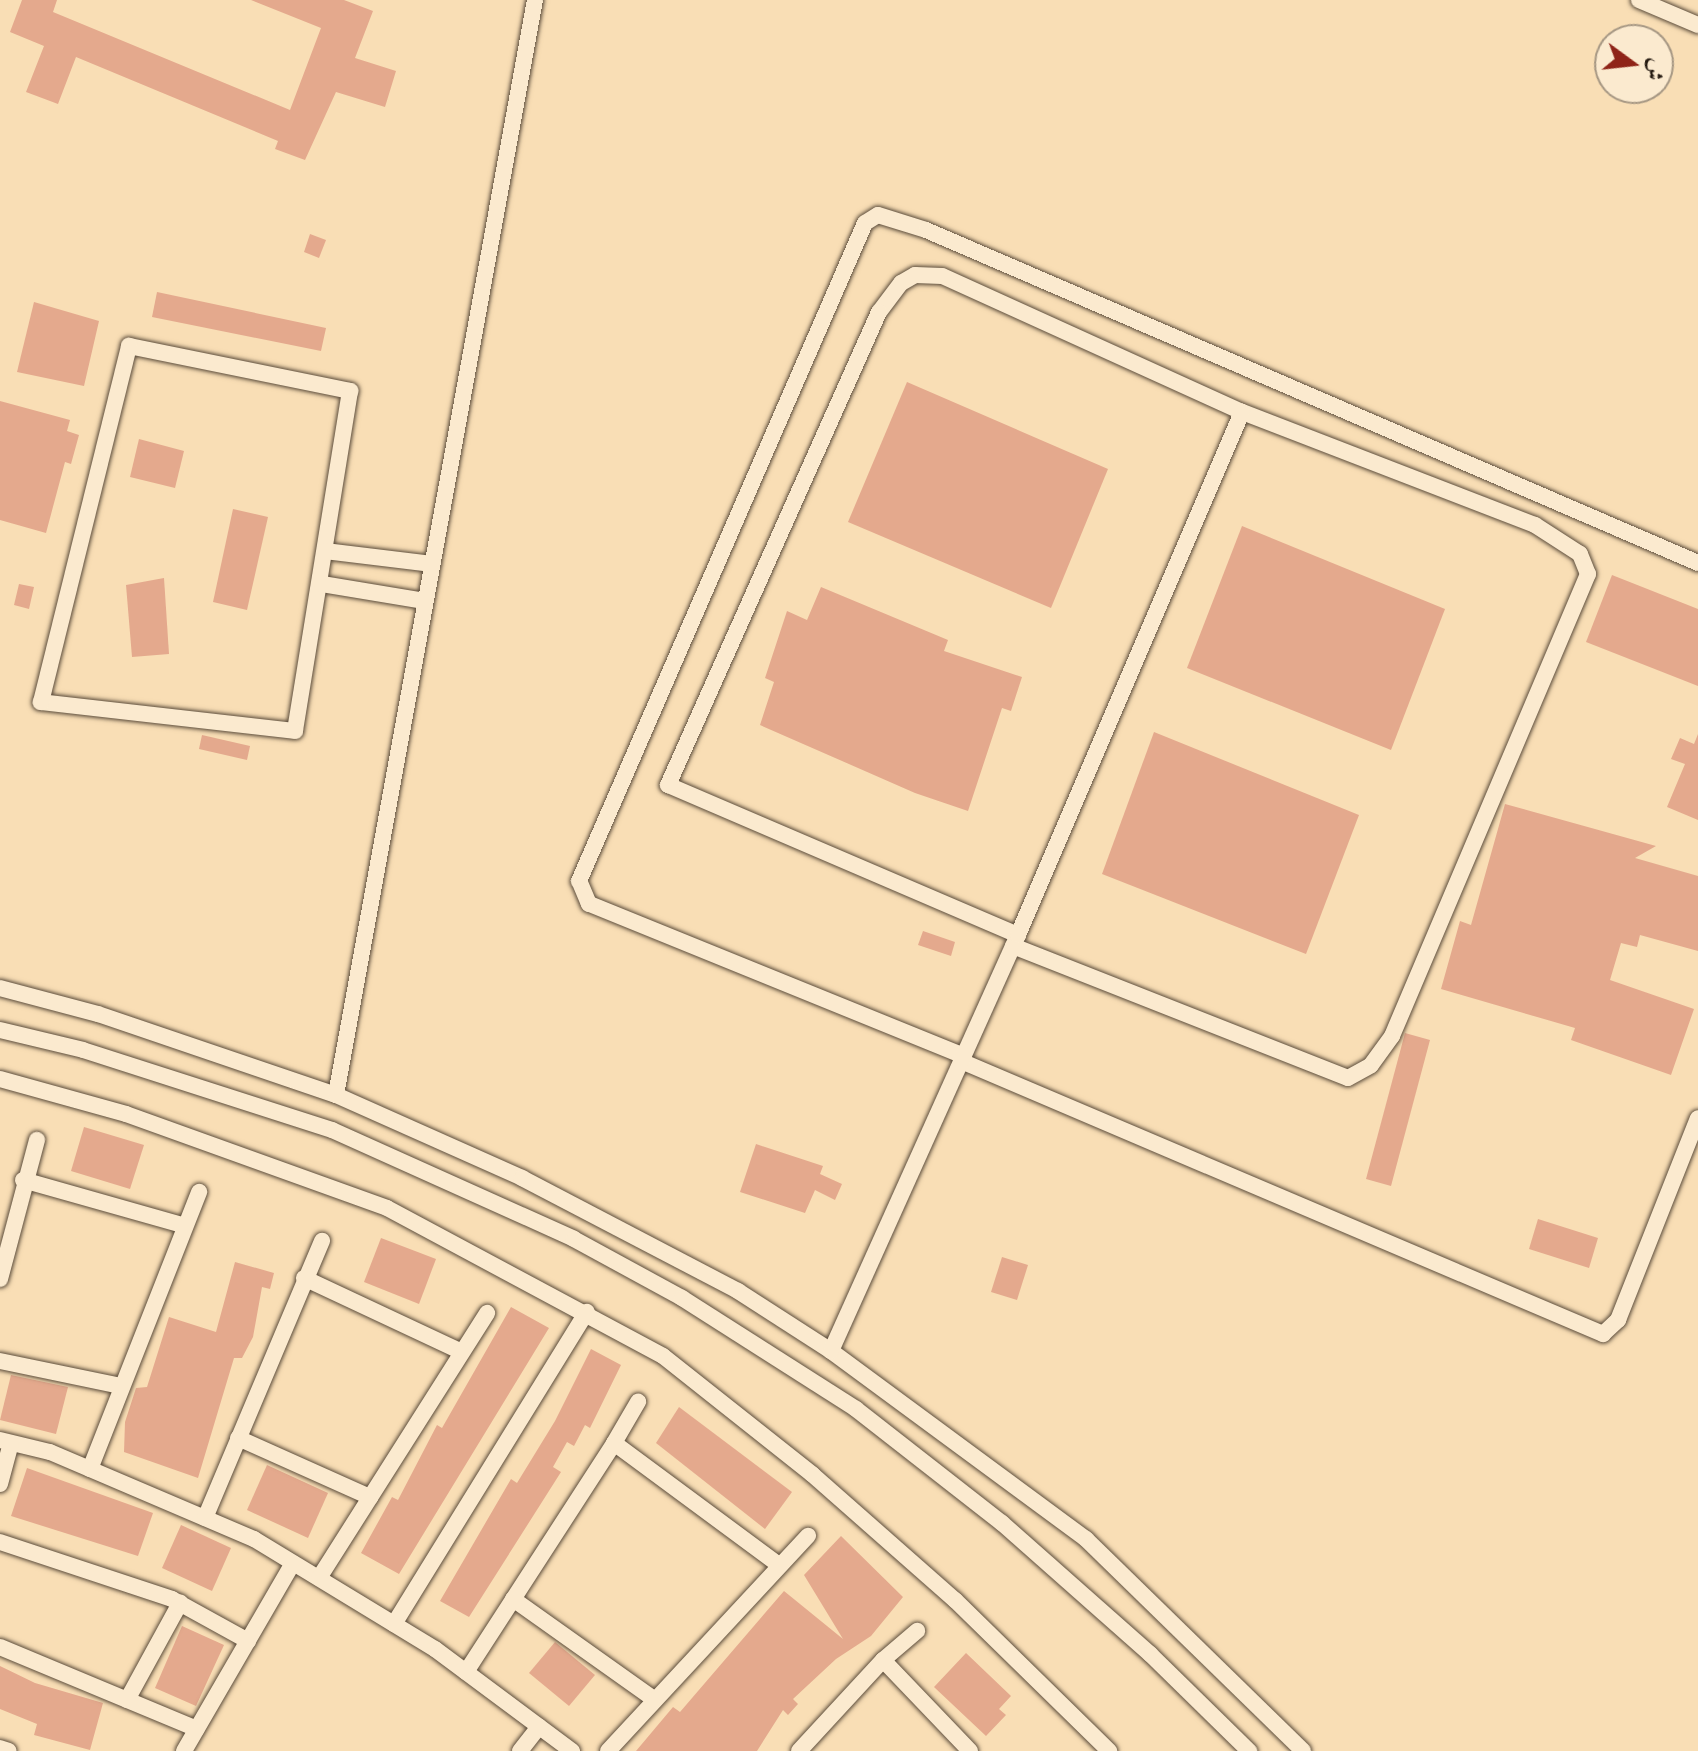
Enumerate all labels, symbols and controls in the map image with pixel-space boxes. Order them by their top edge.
north arrow [1594,24,1674,104]
text: ش [1639,56,1673,84]

